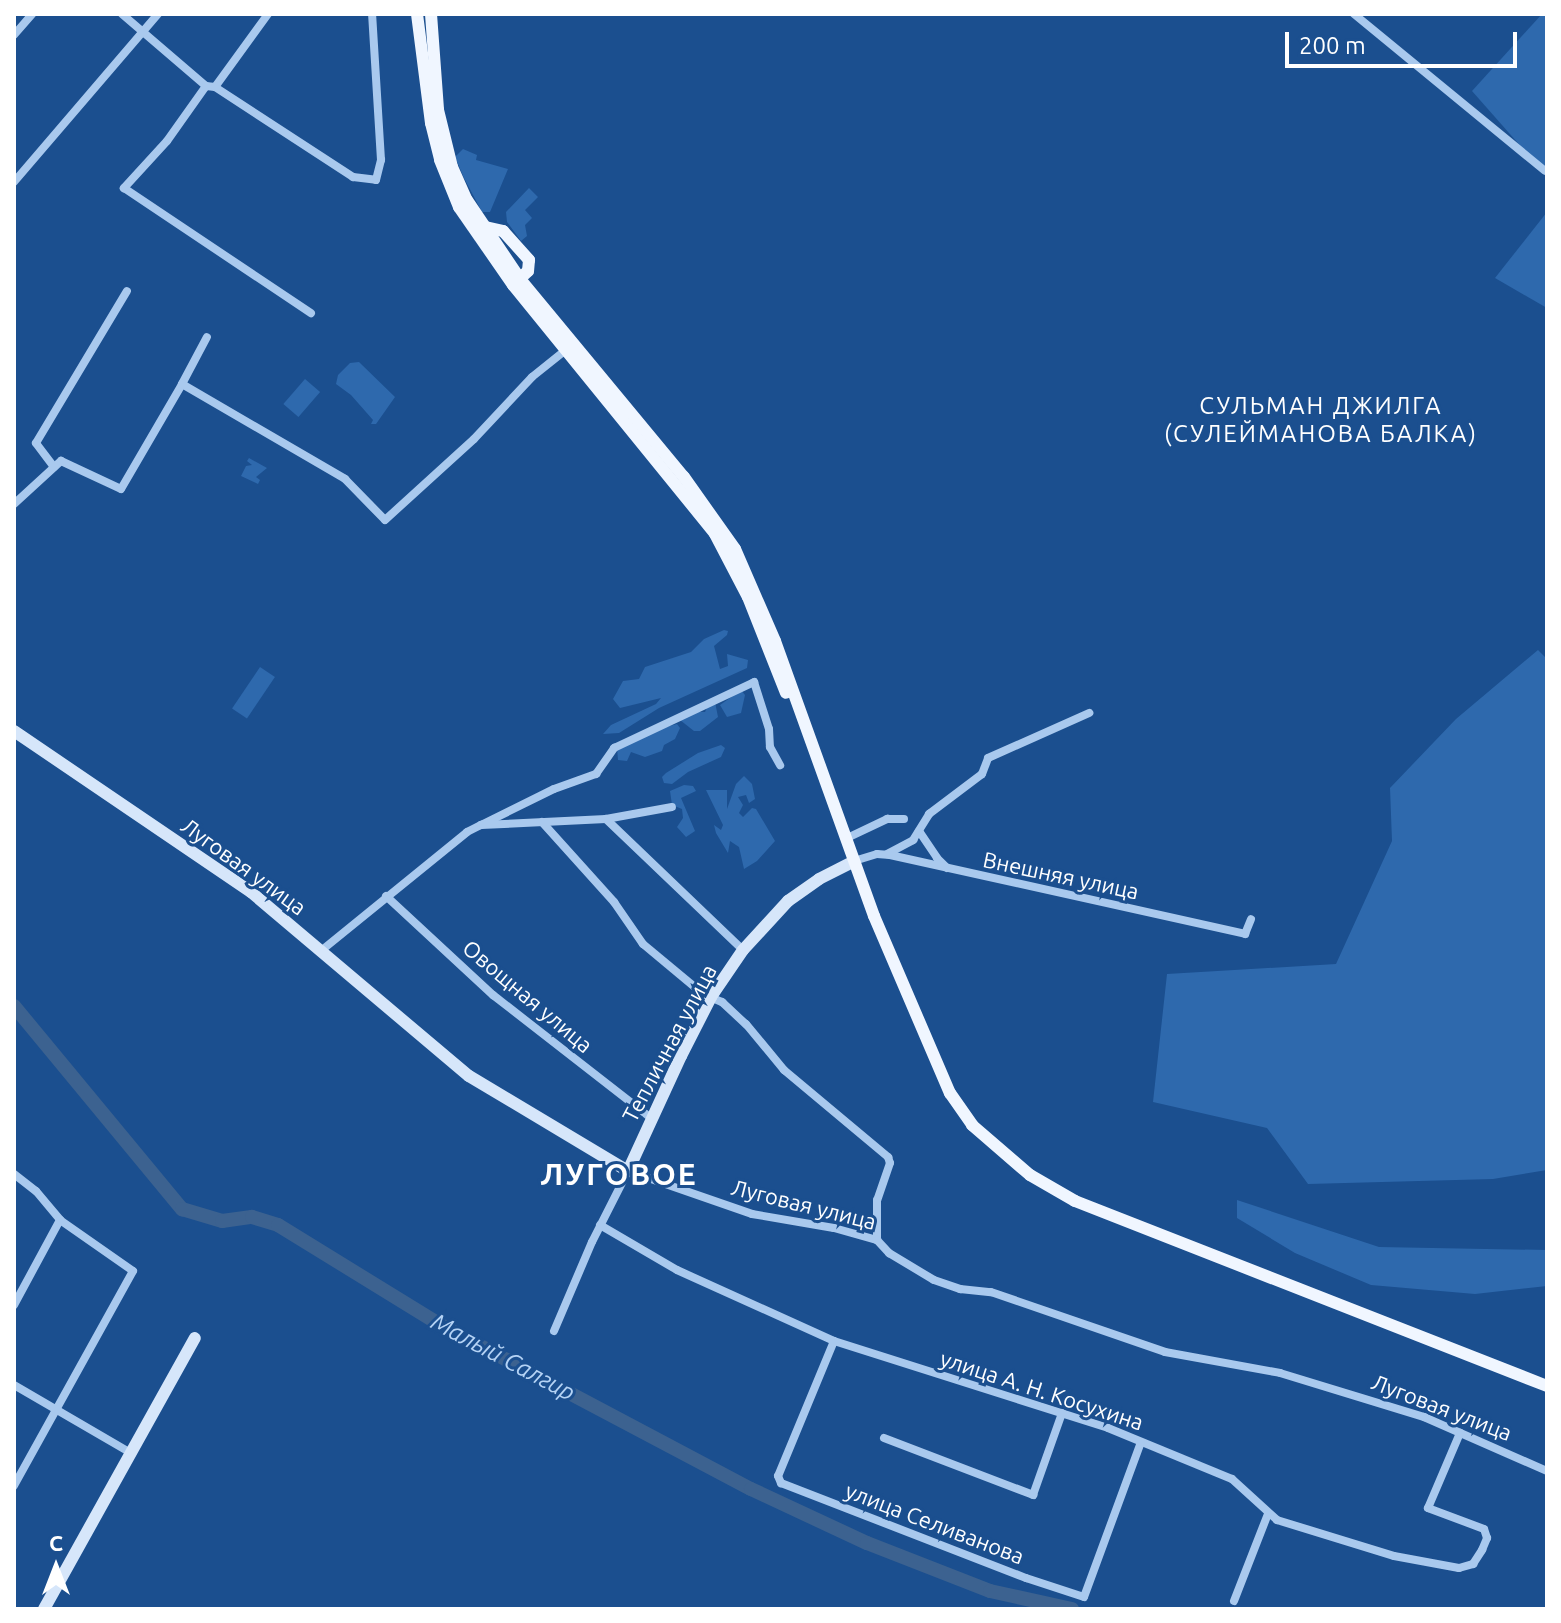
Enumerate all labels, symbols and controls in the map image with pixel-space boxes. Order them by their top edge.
scale bar [1289,16,1521,66]
text: 200 m [1299,32,1366,59]
district label: СУЛЬМАН ДЖИЛГА (СУЛЕЙМАНОВА БАЛКА) [1164,392,1478,448]
street label: Луговая улица [176,812,312,920]
street label: Внешняя улица [981,846,1141,904]
street label: Овощная улица [458,934,598,1058]
street label: Тепличная улица [616,960,722,1126]
district label: ЛУГОВОЕ [540,1156,698,1192]
street label: Луговая улица [729,1173,879,1235]
water label: Малый Салгир [426,1307,580,1407]
street label: улица А. Н. Косухина [937,1345,1147,1435]
street label: Луговая улица [1368,1368,1516,1446]
street label: улица Селиванова [842,1477,1028,1569]
north arrow [16,1527,96,1607]
text: С [49,1530,63,1555]

